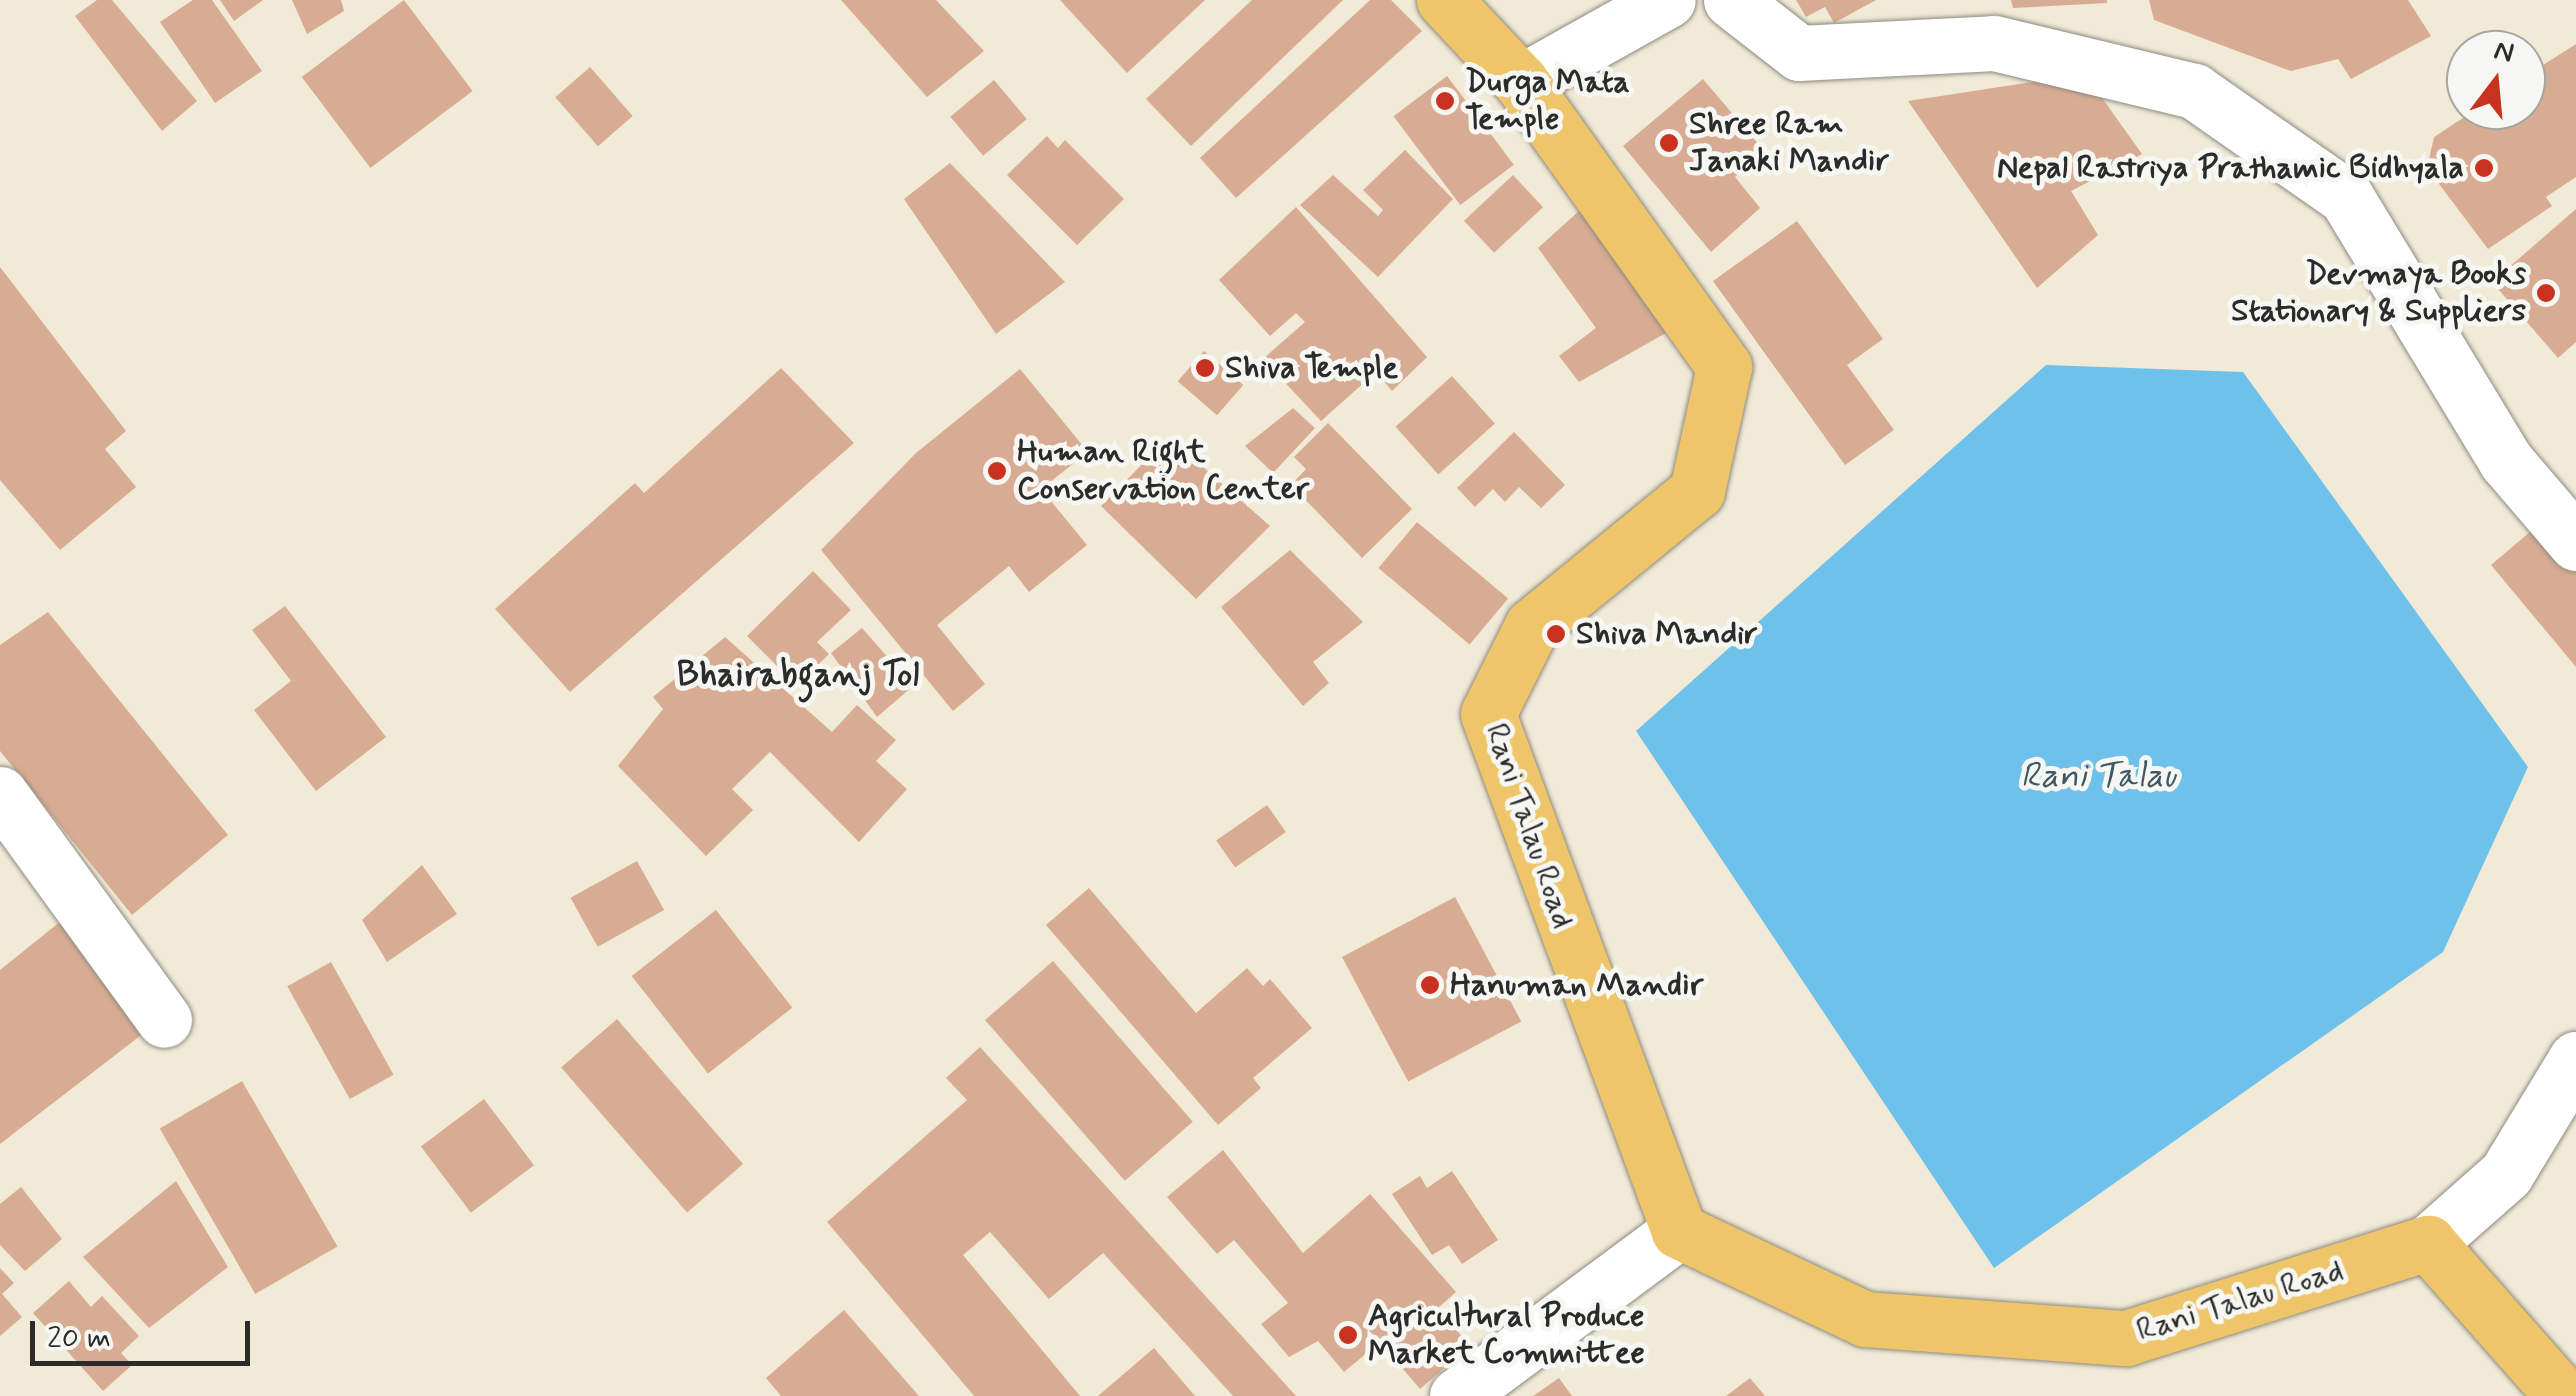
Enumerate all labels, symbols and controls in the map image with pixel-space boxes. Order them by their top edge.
north arrow [2446,30,2546,130]
text: N [2490,32,2518,73]
place label: Durga Mata Temple [1465,64,1626,139]
marker: Durga Mata Temple [1434,90,1456,112]
place label: Shree Ram Janaki Mandir [1689,106,1890,181]
marker: Shree Ram Janaki Mandir [1658,132,1680,154]
place label: Nepal Rastriya Prathamic Bidhyala [2002,149,2464,187]
marker: Nepal Rastriya Prathamic Bidhyala [2473,157,2495,179]
place label: Devmaya Books Stationary & Suppliers [2231,256,2526,331]
marker: Devmaya Books Stationary & Suppliers [2535,282,2557,304]
place label: Shiva Temple [1225,349,1399,387]
marker: Shiva Temple [1194,357,1216,379]
place label: Human Right Conservation Center [1017,434,1304,509]
marker: Human Right Conservation Center [986,460,1008,482]
place label: Shiva Mandir [1576,615,1756,653]
marker: Shiva Mandir [1545,623,1567,645]
district label: Bhairabganj Tol [676,654,920,696]
street label: Rani Talau Road [1476,719,1582,933]
water label: Rani Talau [2021,755,2175,797]
place label: Hanuman Mandir [1450,966,1696,1004]
marker: Hanuman Mandir [1419,974,1441,996]
street label: Rani Talau Road [2132,1251,2348,1351]
place label: Agricultural Produce Market Committee [1368,1298,1655,1373]
scale bar [35,1301,255,1363]
text: 20 m [47,1319,111,1358]
marker: Agricultural Produce Market Committee [1337,1324,1359,1346]

